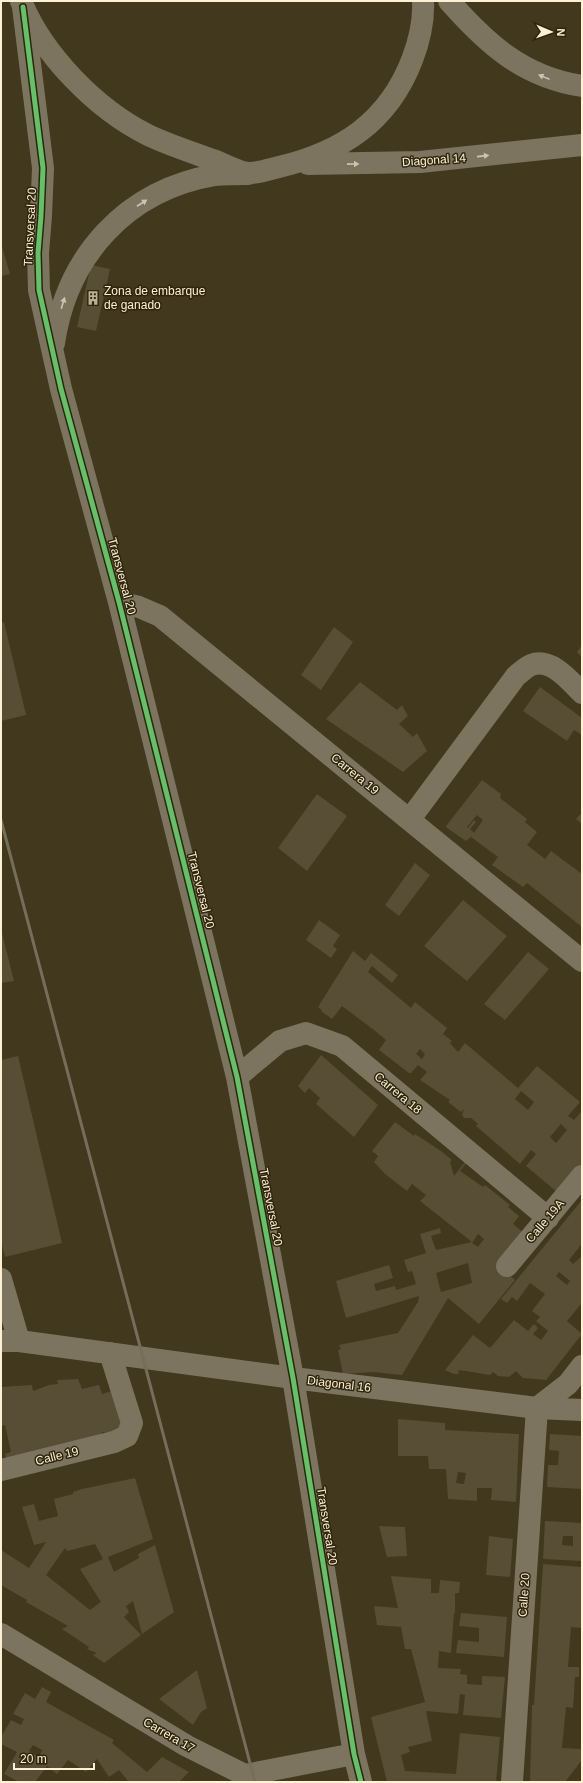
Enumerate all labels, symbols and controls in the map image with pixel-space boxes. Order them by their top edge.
north arrow [531,12,571,52]
text: N [555,28,567,37]
one-way arrow [538,73,550,79]
street label: Diagonal 14 [402,151,467,169]
one-way arrow [477,152,489,159]
one-way arrow [347,161,360,167]
street label: Transversal 20 [21,187,39,267]
one-way arrow [137,199,147,207]
place label: Zona de embarque de ganado [104,284,206,312]
building icon: Zona de embarque de ganado [85,290,101,306]
one-way arrow [60,296,66,308]
street label: Transversal 20 [105,536,139,616]
street label: Carrera 19 [328,751,382,798]
street label: Transversal 20 [185,850,217,930]
street label: Carrera 18 [372,1069,425,1117]
street label: Transversal 20 [257,1167,285,1247]
street label: Calle 19A [523,1197,567,1245]
street label: Diagonal 16 [306,1373,372,1395]
street label: Calle 19 [34,1444,80,1468]
street label: Transversal 20 [314,1486,340,1566]
street label: Calle 20 [515,1572,533,1617]
street label: Carrera 17 [141,1715,198,1756]
scale bar [14,1745,94,1771]
text: 20 m [20,1752,47,1766]

